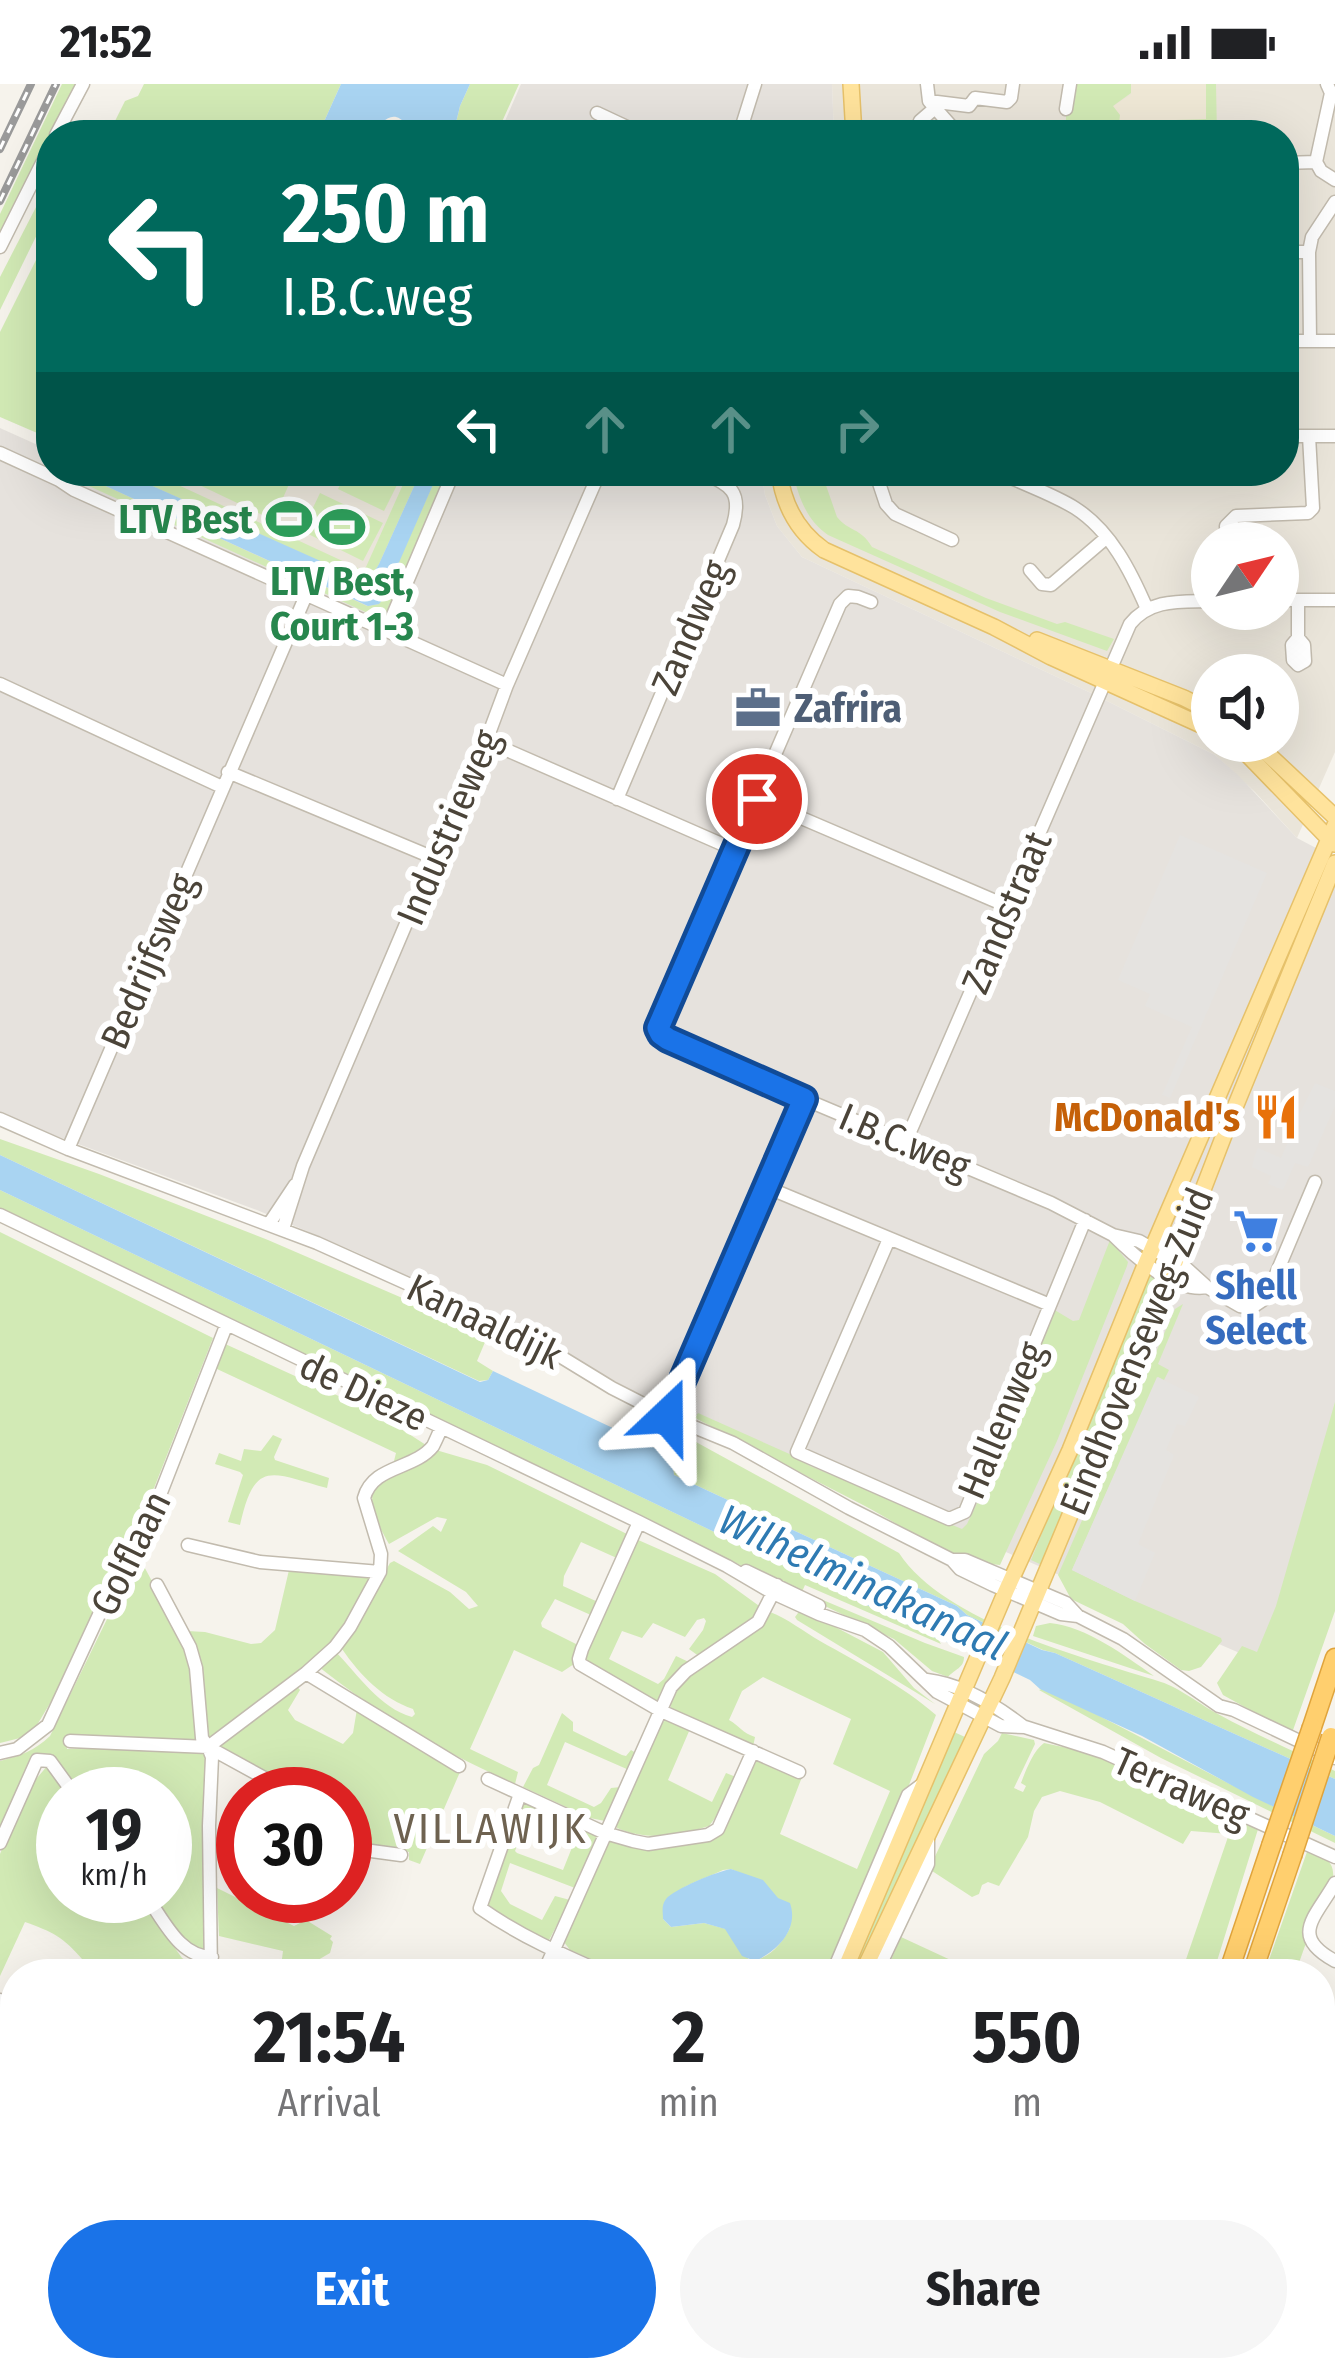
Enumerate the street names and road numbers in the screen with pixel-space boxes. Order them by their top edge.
street label: Zandweg [642,553,740,702]
street label: Industrieweg [387,722,511,932]
street label: Zandstraat [952,824,1062,1000]
street label: Bedrijfsweg [91,866,207,1056]
street label: I.B.C.weg [832,1094,978,1190]
street label: Eindhovenseweg-Zuid [1050,1181,1223,1521]
street label: Kanaaldijk [400,1265,570,1379]
street label: Hallenweg [948,1335,1056,1506]
street label: de Dieze [293,1342,435,1441]
street label: Golflaan [81,1484,181,1623]
street label: Terraweg [1107,1738,1257,1838]

